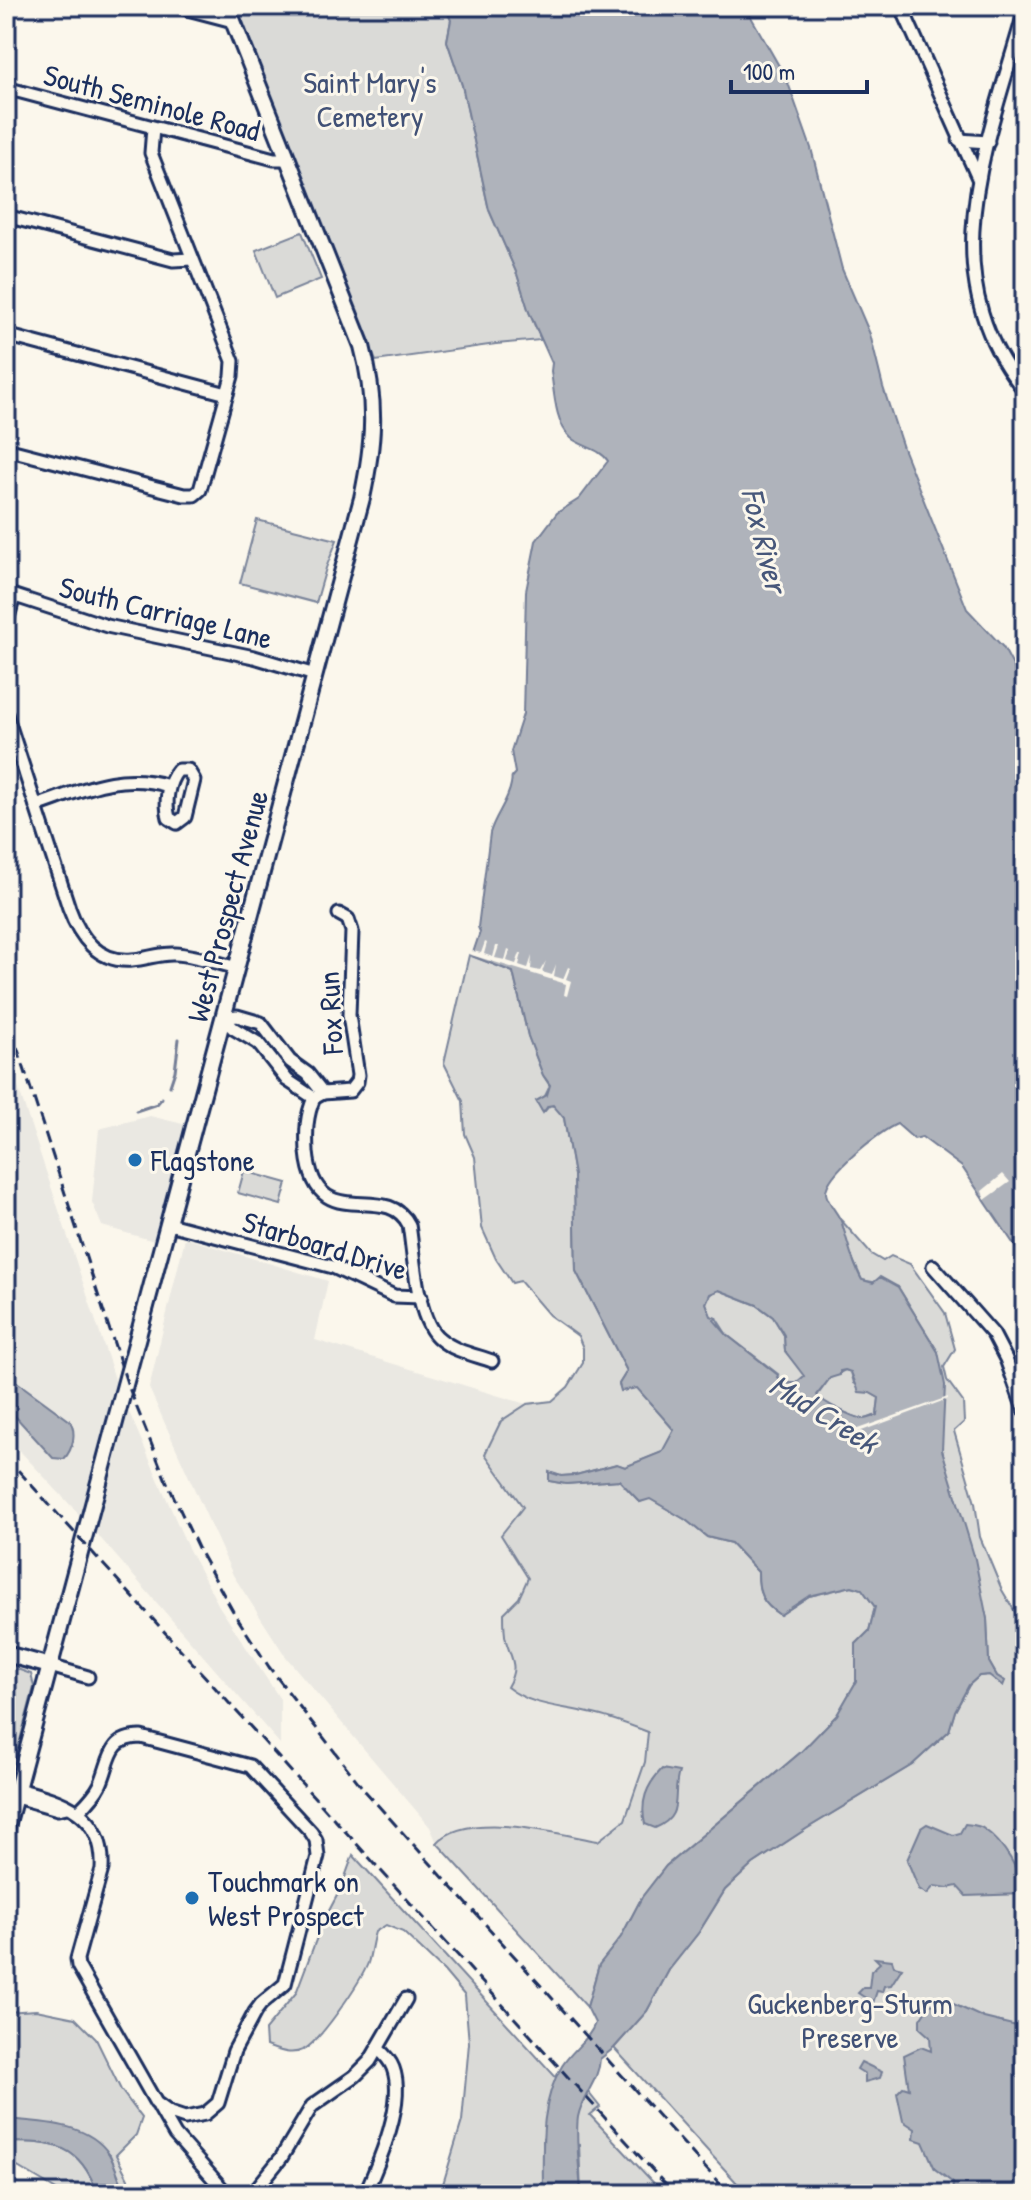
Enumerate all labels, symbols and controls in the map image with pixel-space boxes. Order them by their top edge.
scale bar [731,44,867,94]
street label: South Seminole Road [40,54,265,150]
text: 100 m [743,55,795,87]
park label: Saint Mary's Cemetery [303,62,437,136]
water label: Fox River [731,483,800,600]
street label: South Carriage Lane [55,566,277,658]
street label: West Prospect Avenue [177,786,277,1026]
street label: Fox Run [308,971,352,1056]
place label: Flagstone [150,1140,255,1180]
marker: Flagstone [126,1151,144,1169]
street label: Starboard Drive [238,1201,412,1289]
water label: Mud Creek [762,1363,889,1465]
place label: Touchmark on West Prospect [208,1861,364,1935]
marker: Touchmark on West Prospect [183,1889,201,1907]
park label: Guckenberg-Sturm Preserve [747,1983,953,2057]

